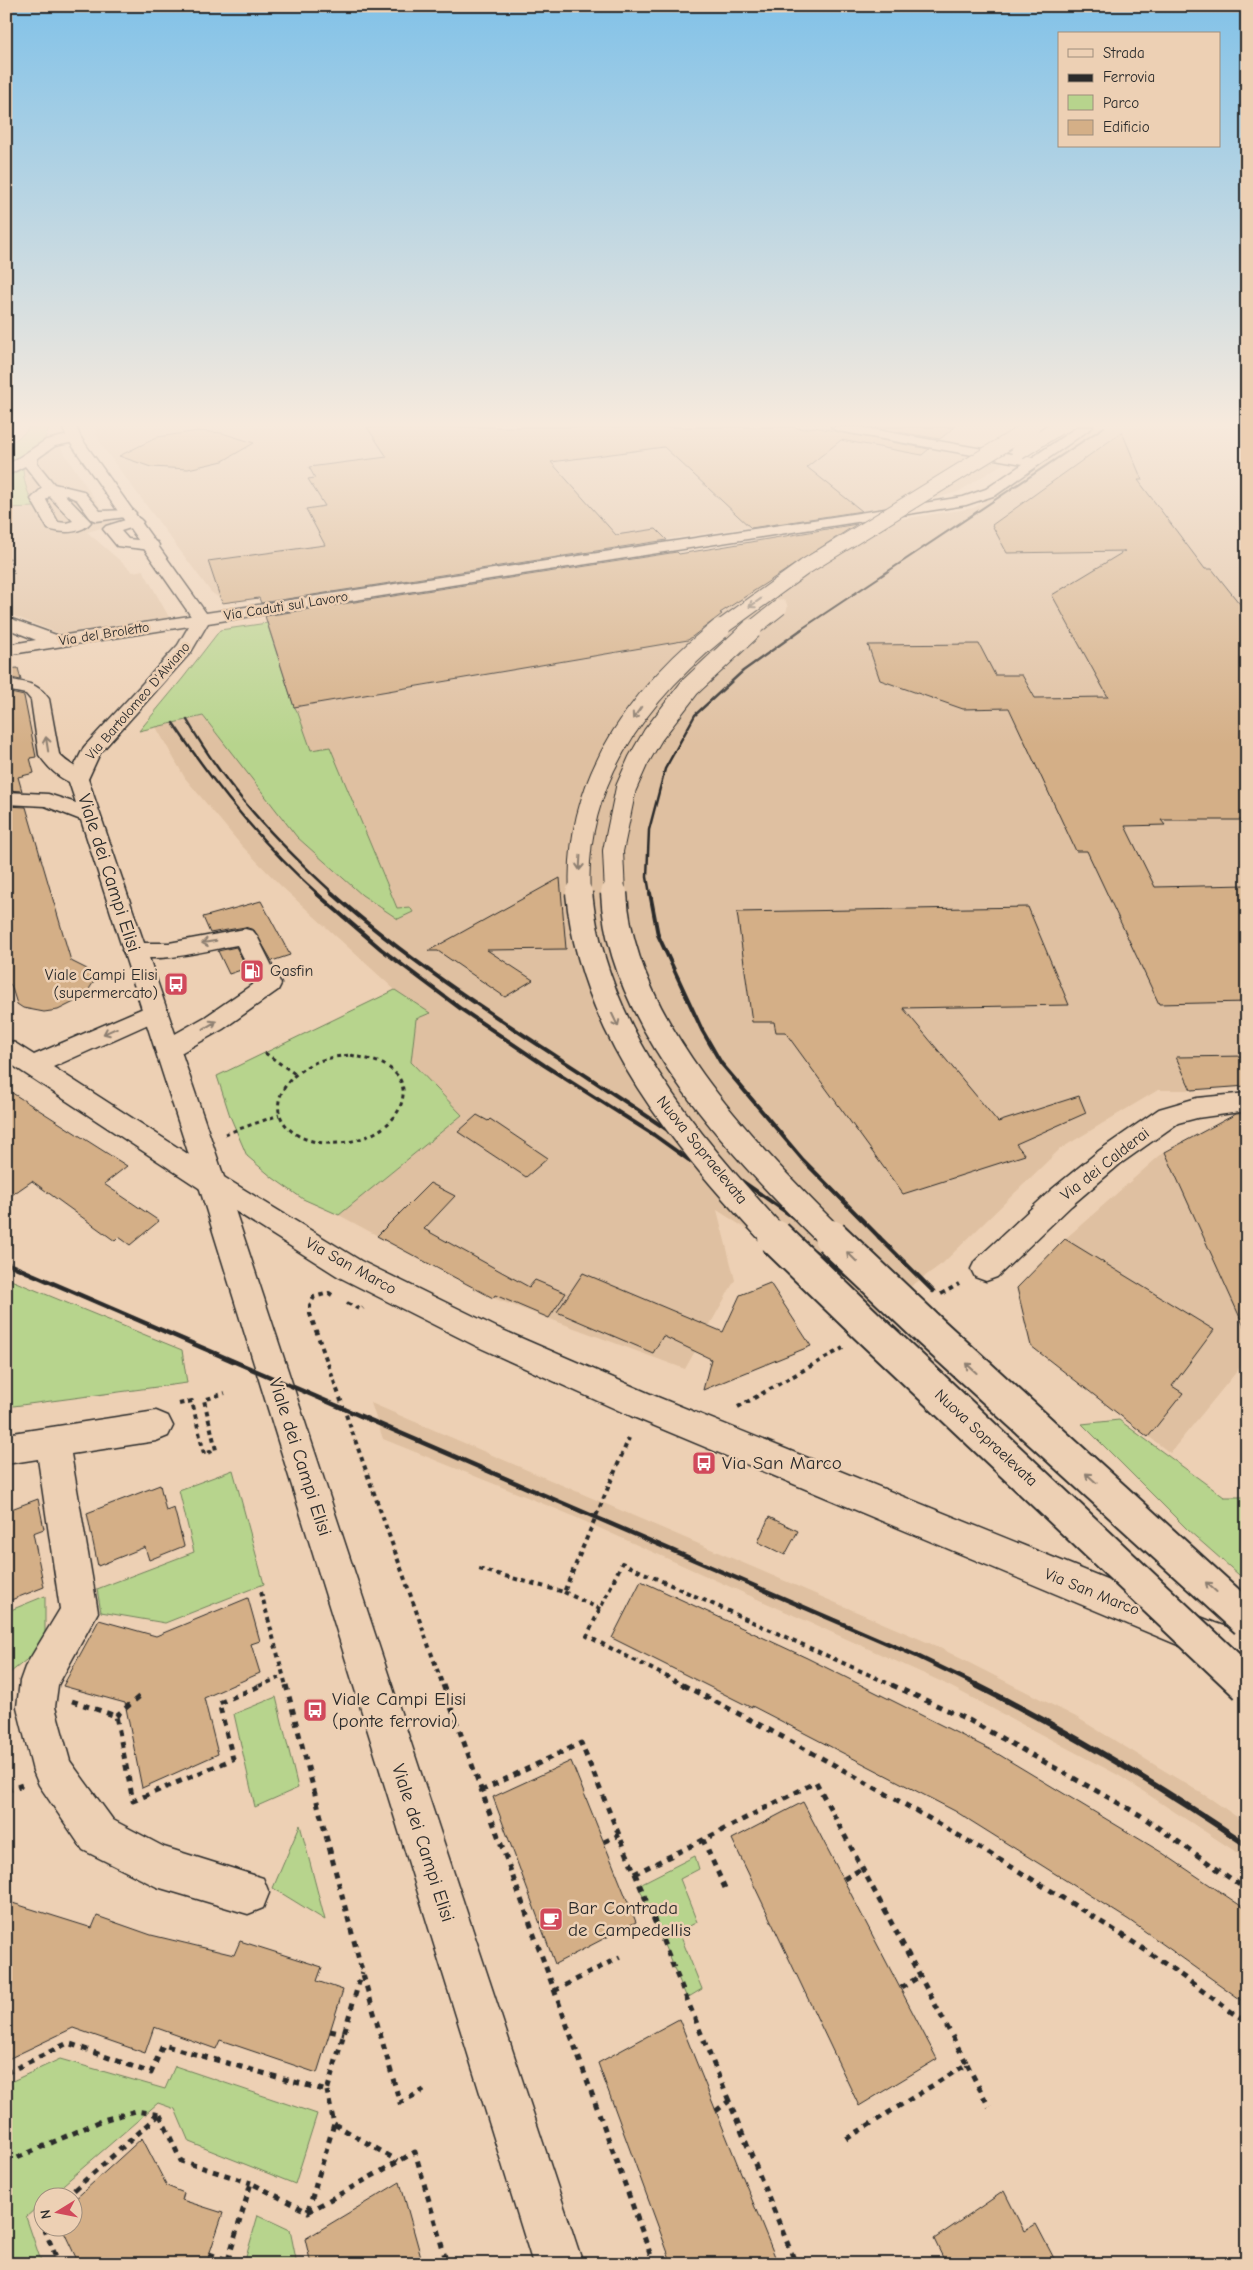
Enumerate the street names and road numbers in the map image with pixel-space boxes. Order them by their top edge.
street label: Via Caduti sul Lavoro [223,588,349,624]
street label: Via del Broletto [58,618,150,650]
street label: Via Bartolomeo D'Alviano [82,639,194,763]
street label: Viale dei Campi Elisi [73,791,145,955]
street label: Nuova Sopraelevata [653,1092,751,1208]
street label: Via dei Calderai [1057,1124,1153,1204]
street label: Via San Marco [303,1234,399,1298]
street label: Viale dei Campi Elisi [264,1375,336,1539]
street label: Nuova Sopraelevata [931,1386,1041,1490]
street label: Via San Marco [1042,1565,1142,1619]
street label: Viale dei Campi Elisi [387,1761,459,1925]

